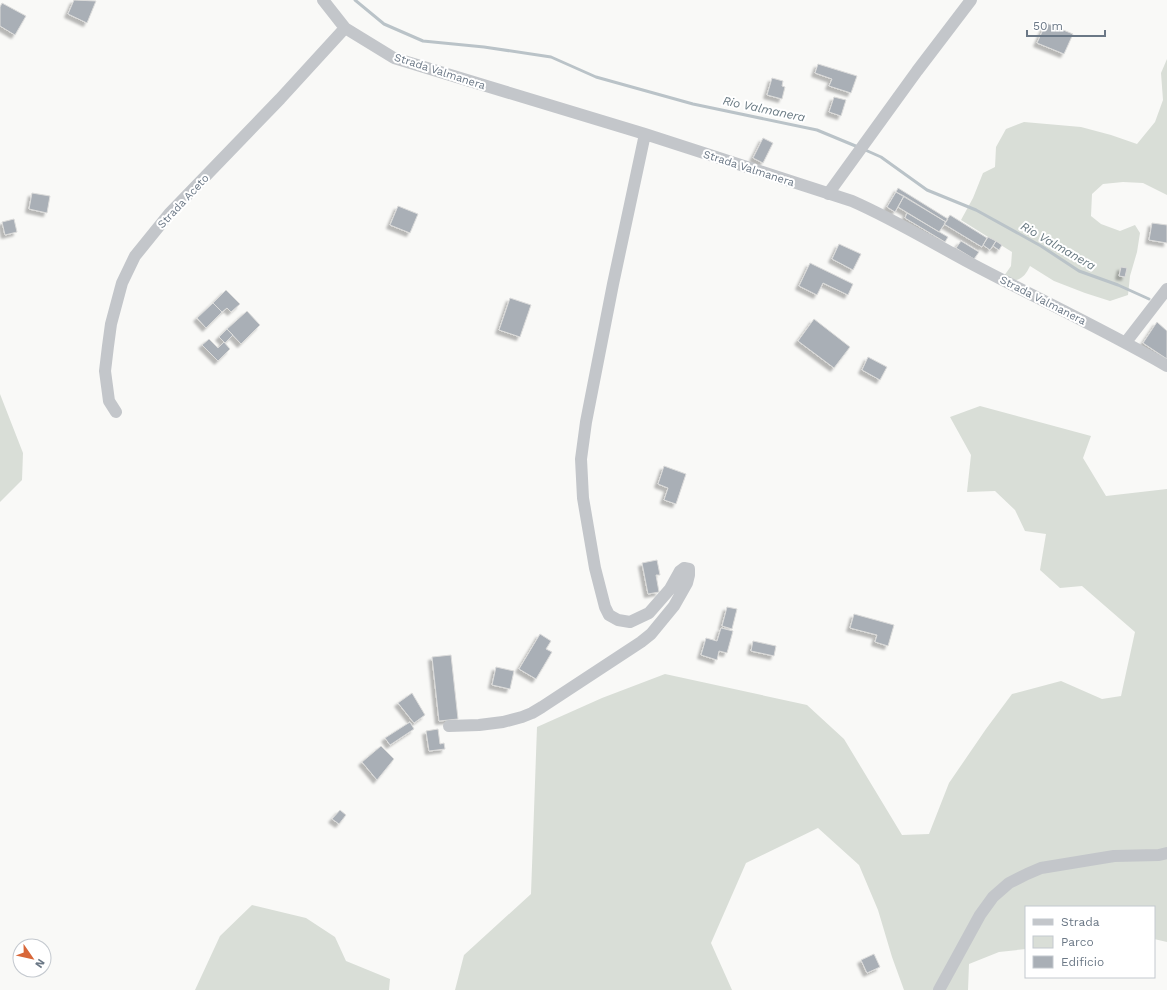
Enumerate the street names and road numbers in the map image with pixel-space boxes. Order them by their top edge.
street label: Strada Valmanera [393,51,487,92]
street label: Strada Valmanera [702,148,796,189]
street label: Strada Aceto [155,172,212,231]
street label: Strada Valmanera [998,273,1088,328]

